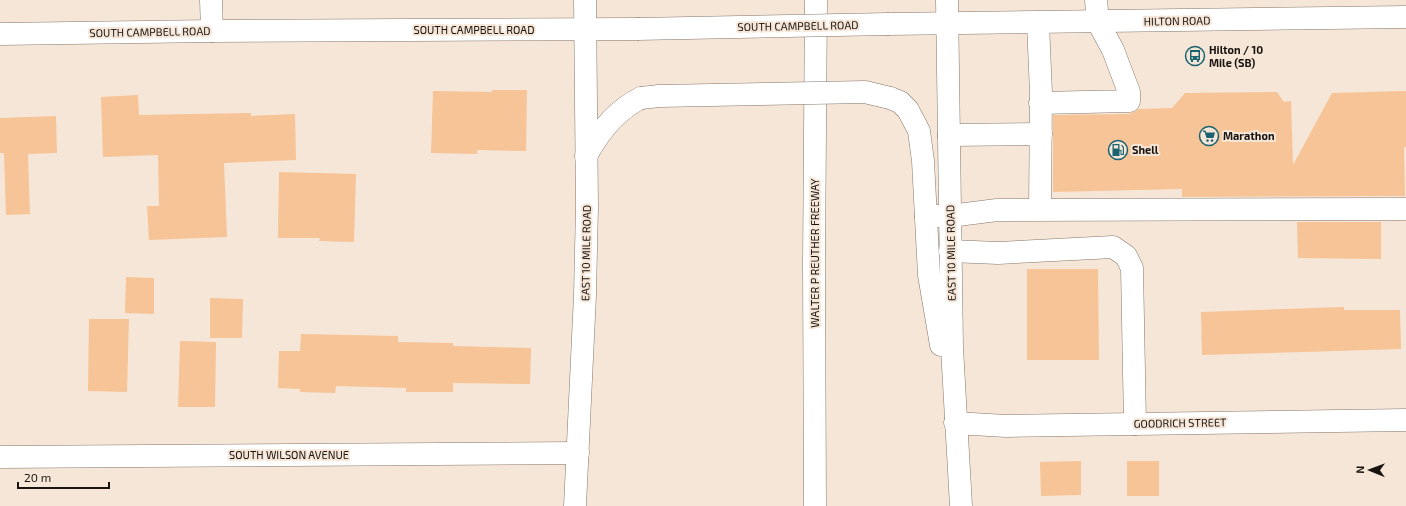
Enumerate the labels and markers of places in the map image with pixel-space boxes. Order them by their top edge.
place label: Hilton / 10 Mile (SB) [1209,43,1263,69]
bus stop icon: Hilton / 10 Mile (SB) [1184,45,1206,67]
supermarket icon: Marathon [1198,125,1220,147]
place label: Marathon [1223,129,1275,142]
fuel station icon: Shell [1107,139,1129,161]
place label: Shell [1132,143,1159,156]

